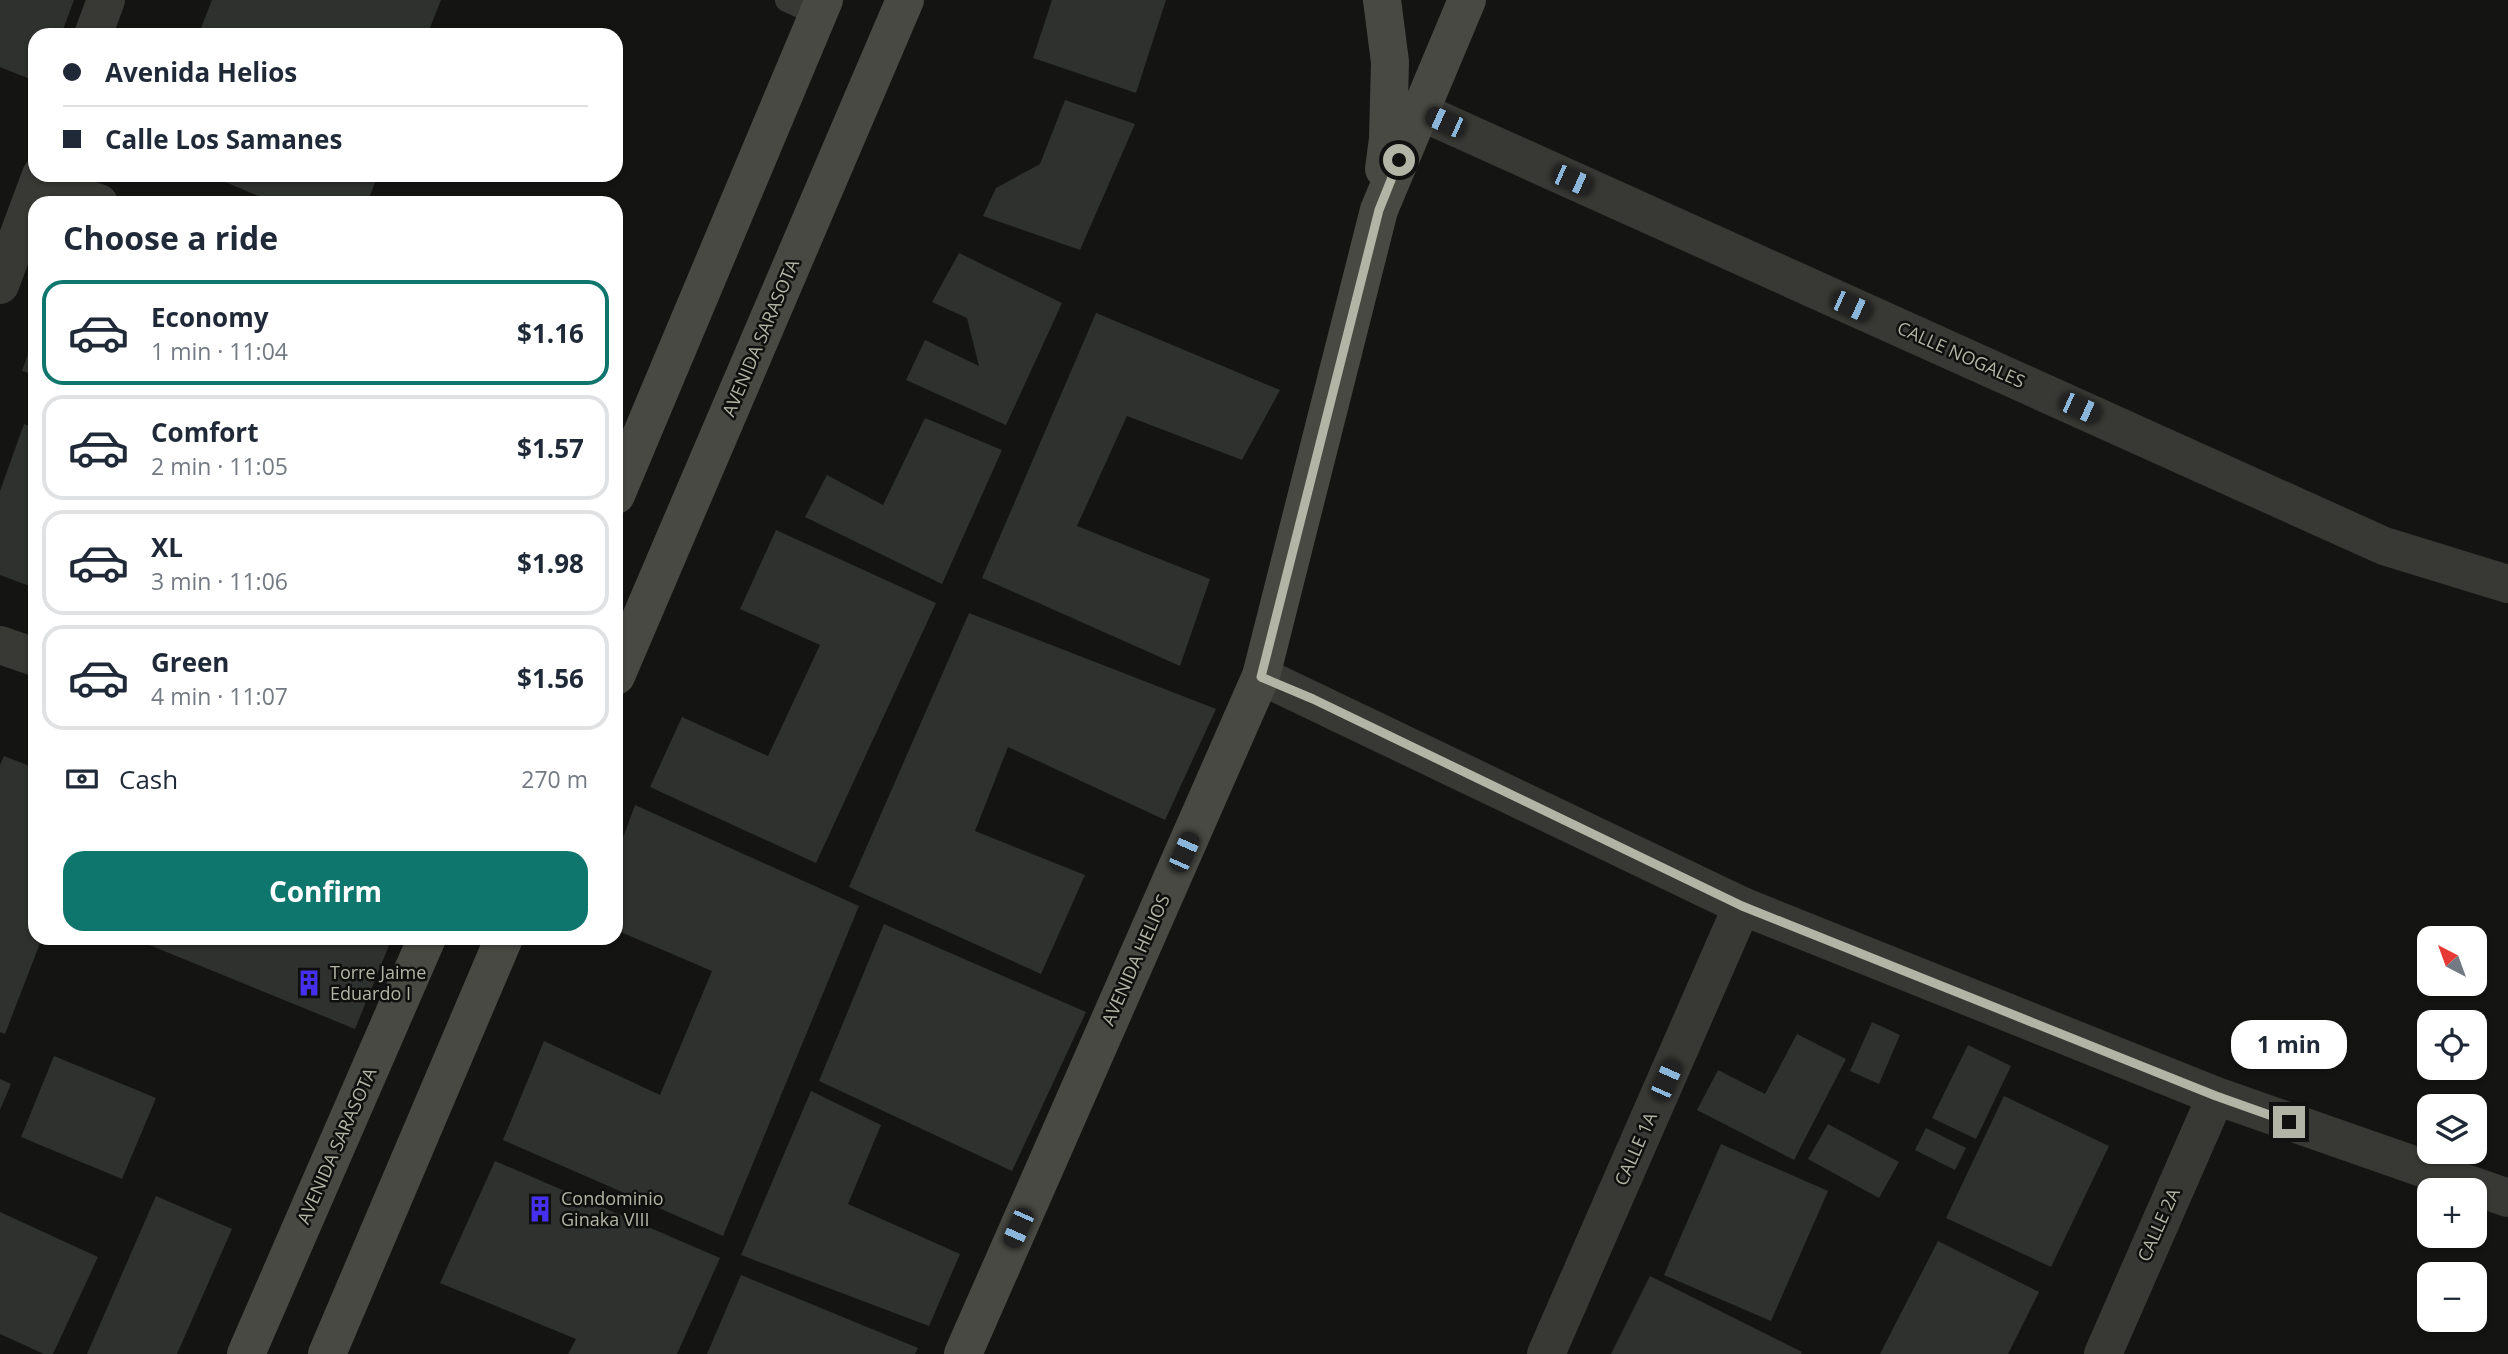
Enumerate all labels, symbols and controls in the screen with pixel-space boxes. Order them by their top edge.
text: Avenida Helios [105,54,297,90]
car [1422,104,1469,140]
text: Calle Los Samanes [105,121,342,157]
route start [1383,144,1415,176]
car [1549,162,1596,198]
text: Choose a ride [63,216,278,259]
street label: AVENIDA SARASOTA [716,255,804,420]
car [1828,288,1875,324]
text: Economy [151,299,269,335]
icon: car [67,301,130,364]
text: $1.16 [517,315,584,351]
street label: CALLE NOGALES [1894,315,2029,393]
text: 1 min · 11:04 [151,335,288,367]
car [2057,390,2104,426]
text: Comfort [151,414,258,450]
icon: car [67,416,130,479]
text: $1.57 [517,430,584,466]
text: 2 min · 11:05 [151,450,288,482]
text: XL [151,529,183,565]
icon: car [67,531,130,594]
text: $1.98 [517,545,584,581]
text: 3 min · 11:06 [151,565,288,597]
text: Green [151,644,229,680]
icon: car [67,646,130,709]
text: $1.56 [517,660,584,696]
text: 4 min · 11:07 [151,680,288,712]
icon: cash [63,760,101,798]
text: Cash [119,761,178,797]
text: 270 m [521,763,588,795]
car [1166,829,1203,875]
button: Confirm [63,851,588,931]
street label: AVENIDA HELIOS [1095,890,1175,1029]
north arrow [2417,926,2487,996]
map controls [2417,926,2487,1332]
place label: Torre Jaime Eduardo I [330,960,426,1005]
building icon: Torre Jaime Eduardo I [294,968,324,998]
button: locate [2417,1010,2487,1080]
callout: 1 min [2231,1020,2347,1070]
text: 1 min [2257,1028,2321,1060]
car [1648,1057,1685,1103]
street label: AVENIDA SARASOTA [291,1063,382,1228]
button: layers [2417,1094,2487,1164]
route end [2273,1106,2305,1138]
street label: CALLE 1A [1608,1108,1662,1189]
button: + [2417,1178,2487,1248]
street label: CALLE 2A [2131,1184,2185,1265]
place label: Condominio Ginaka VIII [561,1186,664,1231]
building icon: Condominio Ginaka VIII [525,1194,555,1224]
car [1000,1205,1037,1251]
button: − [2417,1262,2487,1332]

